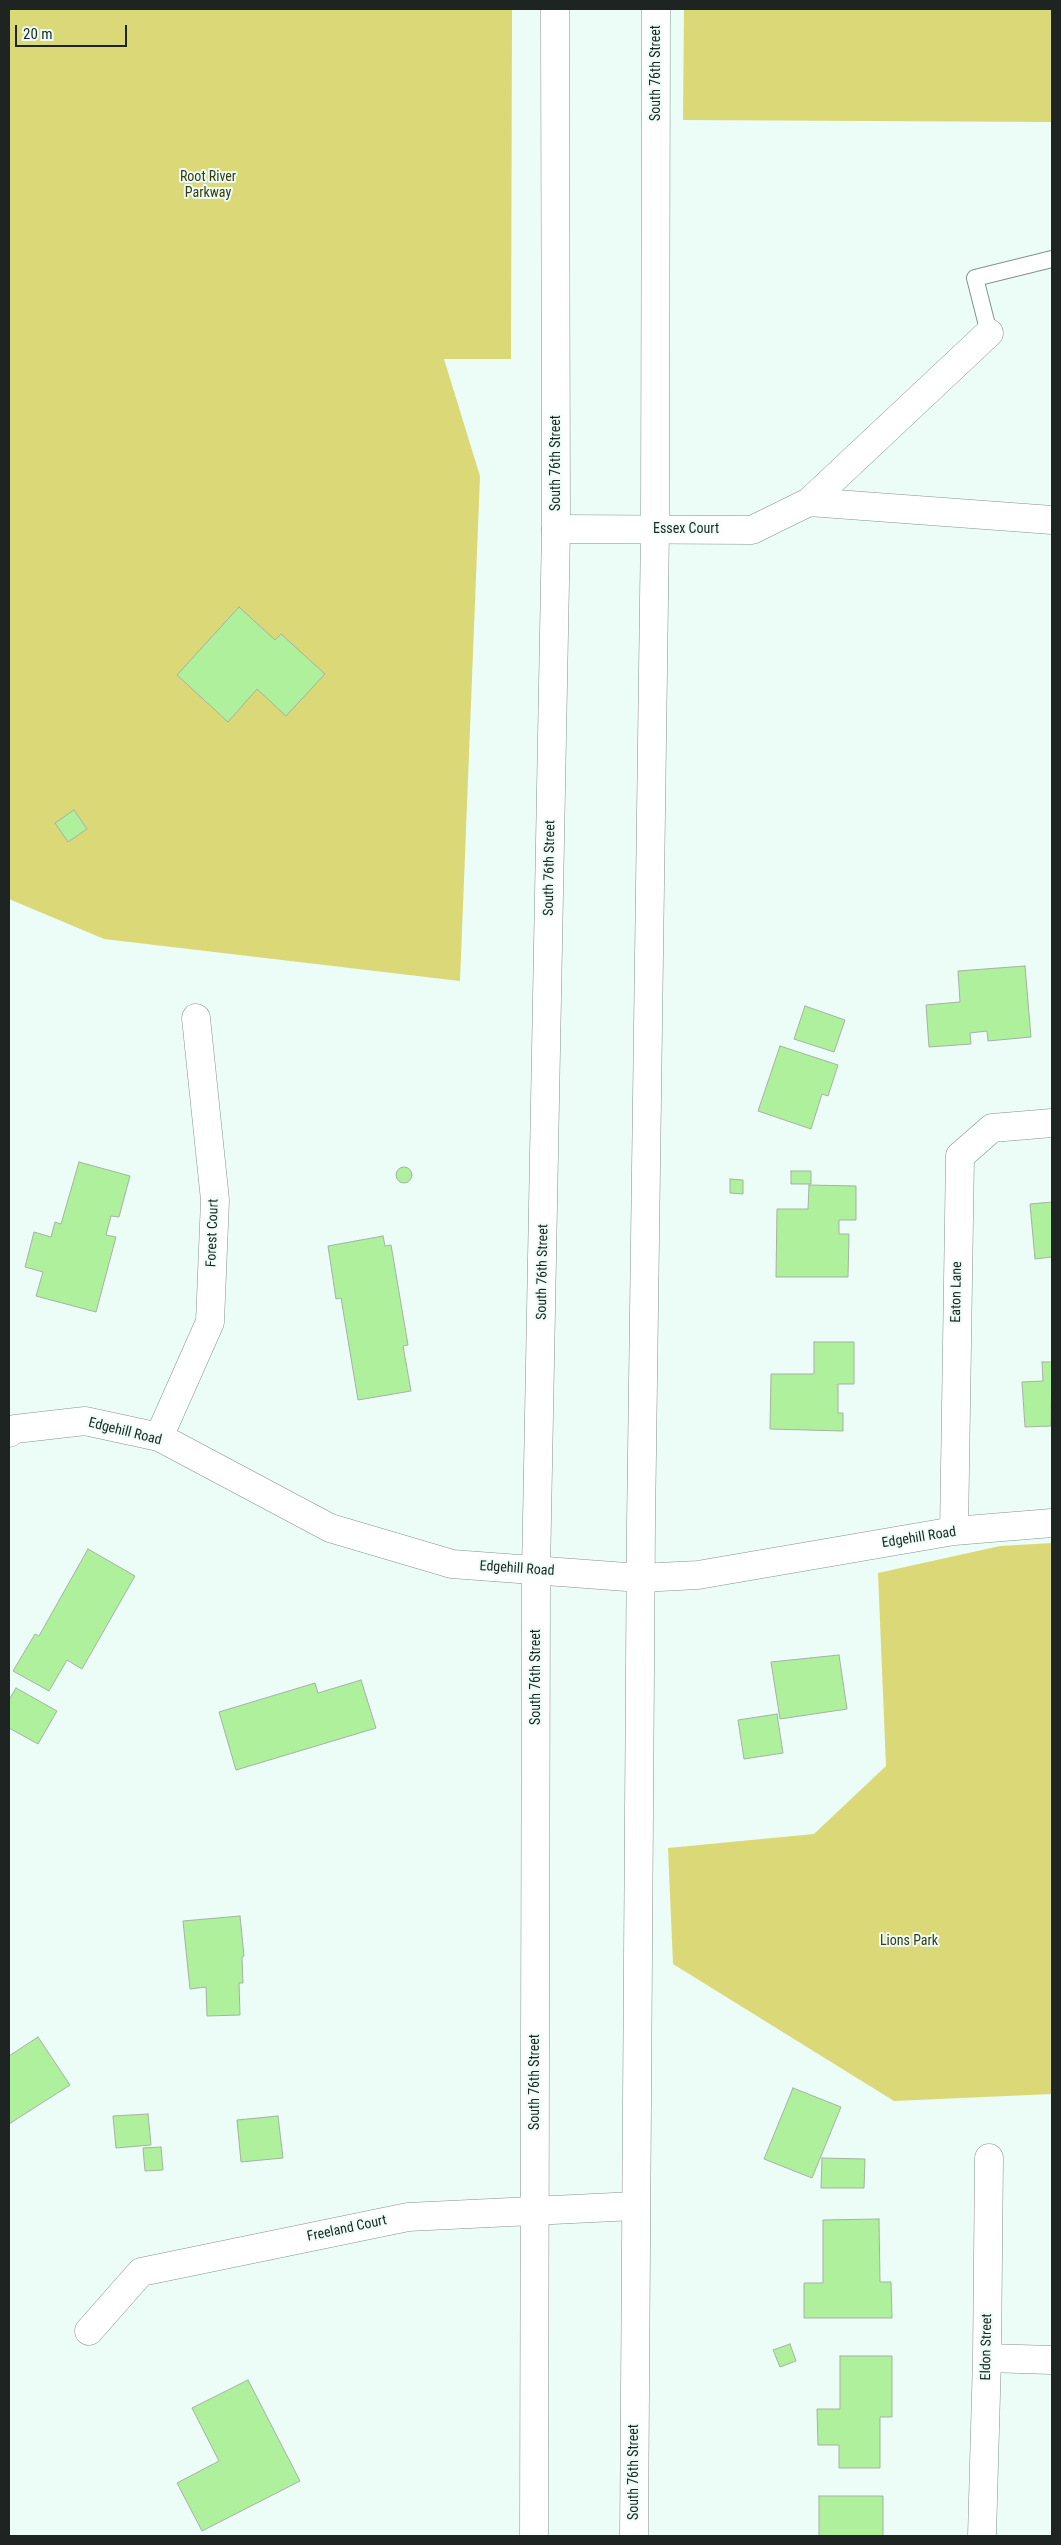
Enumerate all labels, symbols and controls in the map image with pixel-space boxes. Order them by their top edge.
scale bar [18,15,130,47]
text: 20 m [23,25,53,43]
street label: South 76th Street [648,25,664,121]
park label: Root River Parkway [180,169,236,202]
street label: South 76th Street [548,415,564,511]
street label: Essex Court [653,521,719,537]
street label: South 76th Street [541,820,559,916]
street label: Forest Court [203,1198,223,1268]
street label: South 76th Street [534,1224,552,1320]
street label: Eaton Lane [948,1261,966,1323]
street label: Edgehill Road [87,1415,163,1449]
street label: Edgehill Road [881,1524,957,1552]
street label: Edgehill Road [479,1558,555,1580]
street label: South 76th Street [528,1629,544,1725]
park label: Lions Park [880,1933,938,1949]
street label: South 76th Street [527,2034,543,2130]
street label: Freeland Court [306,2212,388,2246]
street label: Eldon Street [978,2313,996,2381]
street label: South 76th Street [626,2424,642,2520]

